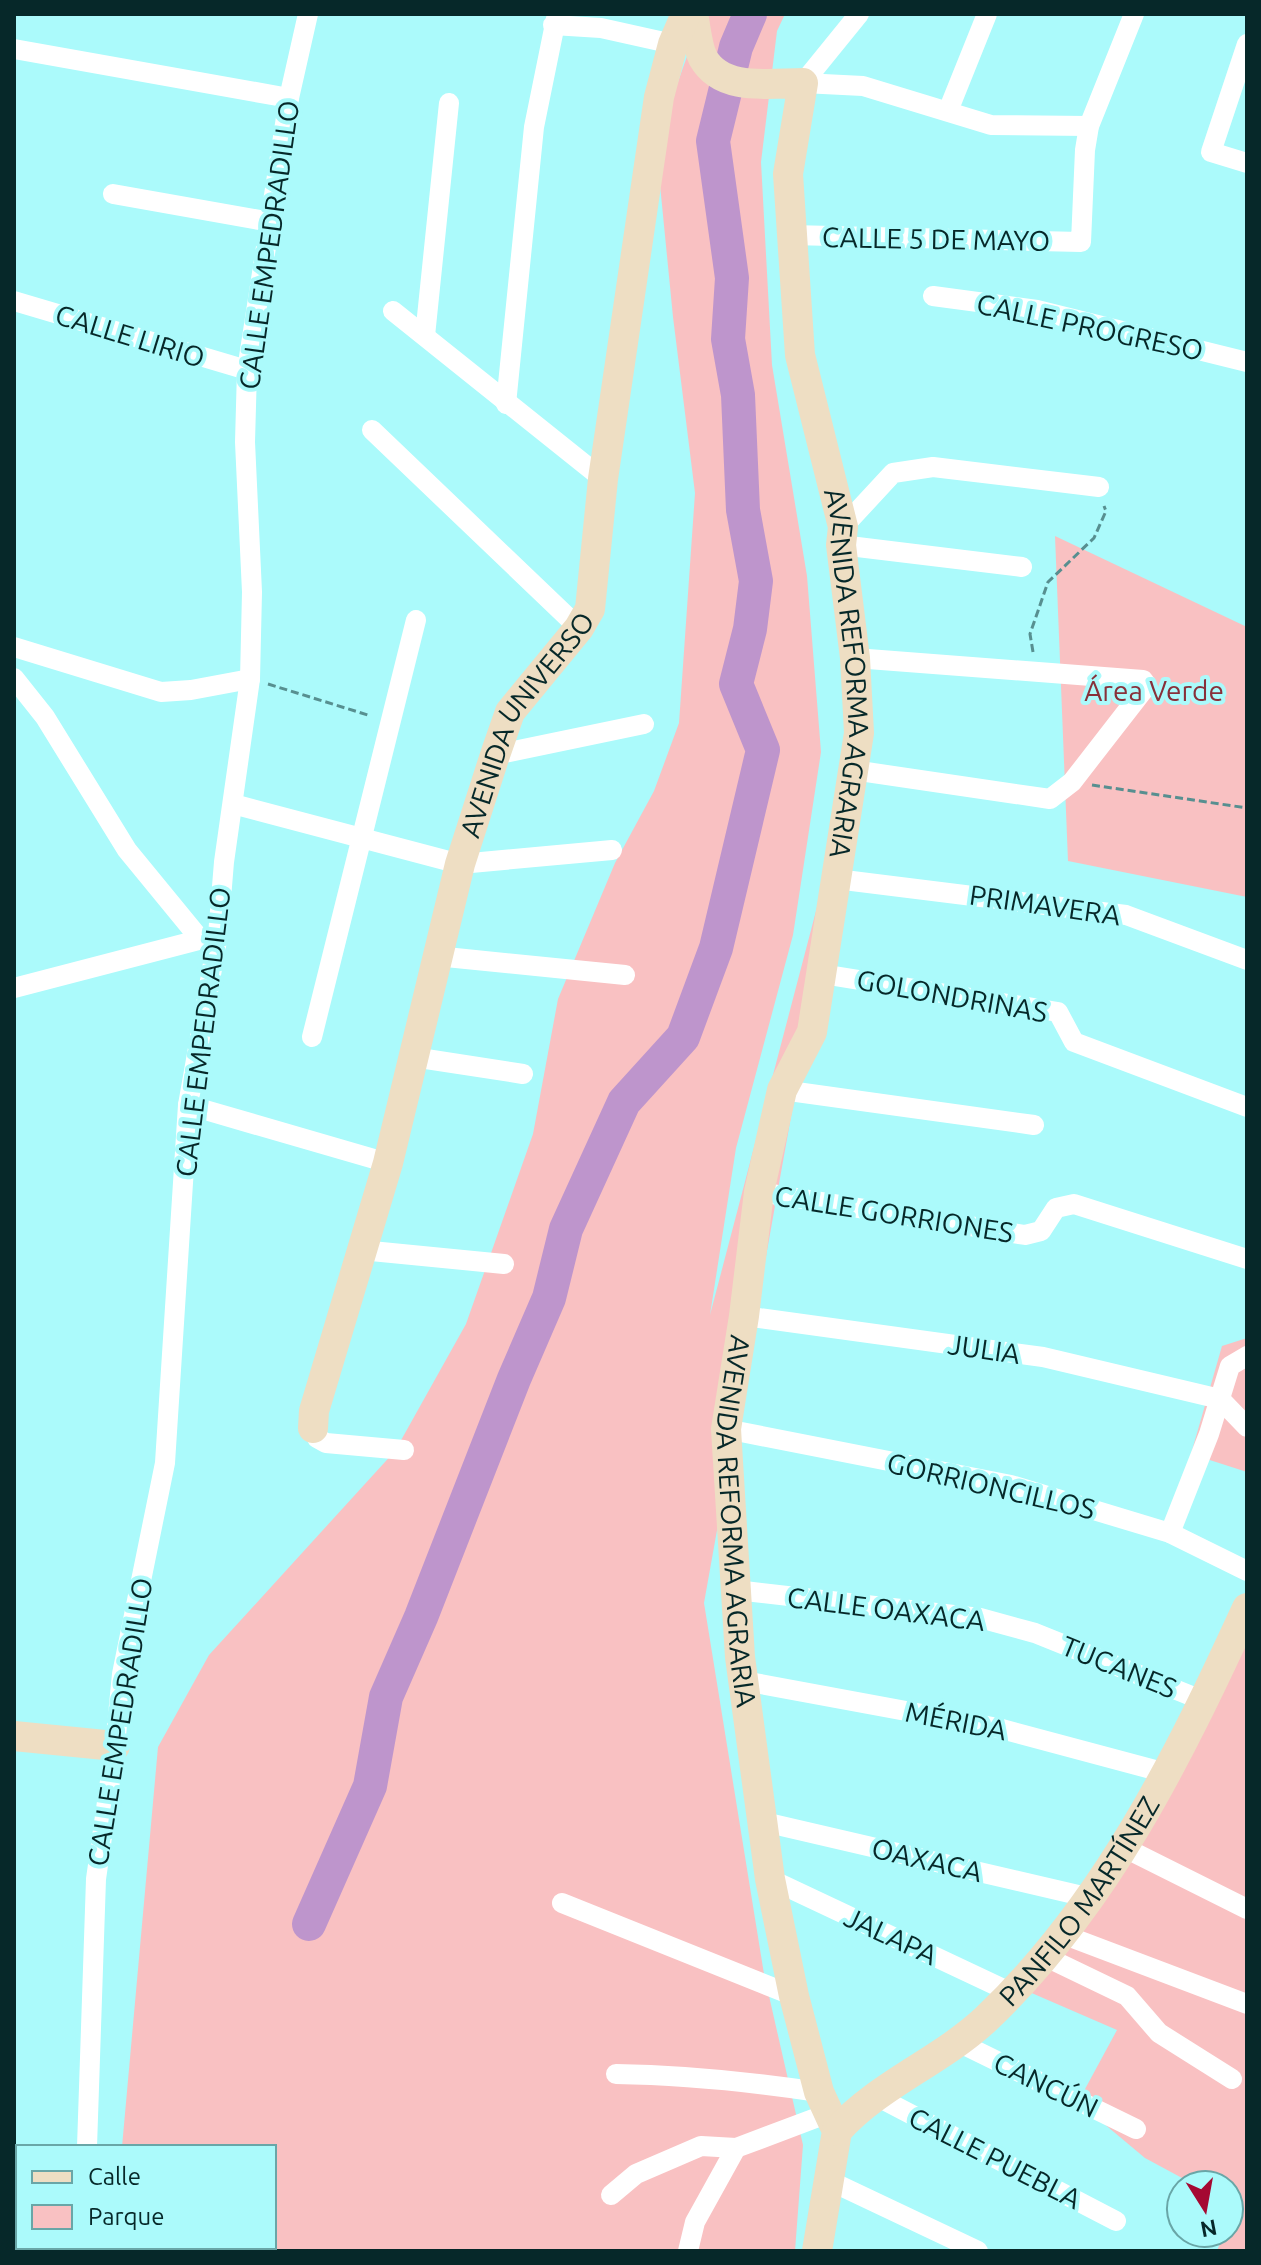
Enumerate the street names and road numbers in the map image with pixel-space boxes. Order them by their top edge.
street label: CALLE EMPEDRADILLO [233,98,304,391]
street label: CALLE 5 DE MAYO [822,221,1050,256]
street label: CALLE PROGRESO [974,287,1206,366]
street label: CALLE LIRIO [52,298,209,373]
street label: AVENIDA REFORMA AGRARIA [819,485,875,861]
street label: AVENIDA UNIVERSO [454,607,600,841]
street label: PRIMAVERA [967,879,1123,930]
street label: CALLE EMPEDRADILLO [169,885,236,1179]
street label: GOLONDRINAS [854,963,1050,1028]
street label: CALLE GORRIONES [773,1179,1016,1248]
street label: JULIA [946,1328,1022,1369]
street label: AVENIDA REFORMA AGRARIA [711,1333,763,1709]
street label: GORRIONCILLOS [884,1447,1098,1525]
street label: CALLE EMPEDRADILLO [81,1575,158,1868]
street label: CALLE OAXACA [785,1581,987,1636]
street label: TUCANES [1057,1629,1181,1704]
street label: MÉRIDA [903,1695,1009,1745]
street label: PANFILO MARTÍNEZ [993,1791,1165,2012]
street label: OAXACA [869,1832,985,1887]
street label: JALAPA [840,1901,943,1971]
street label: CANCÚN [989,2045,1104,2123]
street label: CALLE PUEBLA [904,2101,1087,2214]

